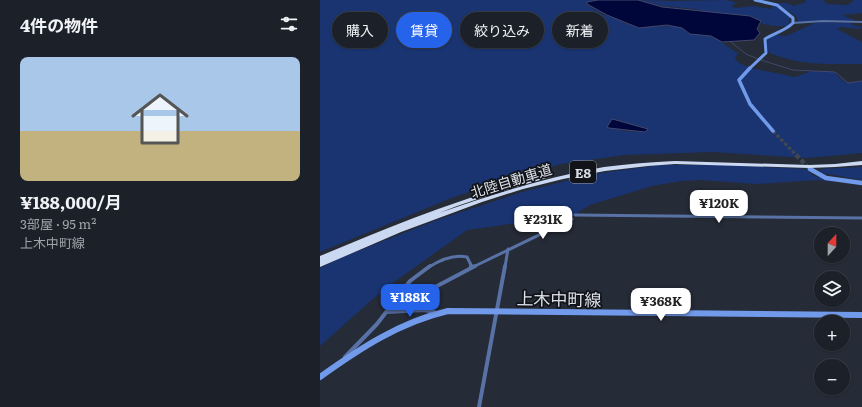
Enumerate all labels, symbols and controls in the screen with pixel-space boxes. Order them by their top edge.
text: 4件の物件 [20,12,98,37]
chip: 購入 [332,12,388,48]
chip: 賃貸 [396,12,452,48]
chip: 絞り込み [460,12,544,48]
chip: 新着 [552,12,608,48]
icon: filters [278,13,300,35]
icon: home [124,83,196,155]
street label: 北陸自動車道 [468,158,554,202]
road number: E8 [570,161,596,183]
text: ¥188,000/月 [20,189,122,214]
pin: ¥120K [691,190,747,224]
text: ¥120K [699,193,739,212]
pin: ¥231K [515,206,571,240]
text: ¥231K [523,209,563,228]
text: 3部屋 · 95 m² [20,214,96,233]
north arrow [814,227,850,263]
map controls [814,227,850,395]
text: 上木中町線 [20,233,85,252]
button: layers [814,271,850,307]
pin: ¥188K [382,284,438,318]
street label: 上木中町線 [516,285,602,311]
text: ¥188K [390,287,430,306]
pin: ¥368K [633,288,689,322]
text: ¥368K [640,291,682,310]
button: + [814,315,850,351]
button: − [814,359,850,395]

